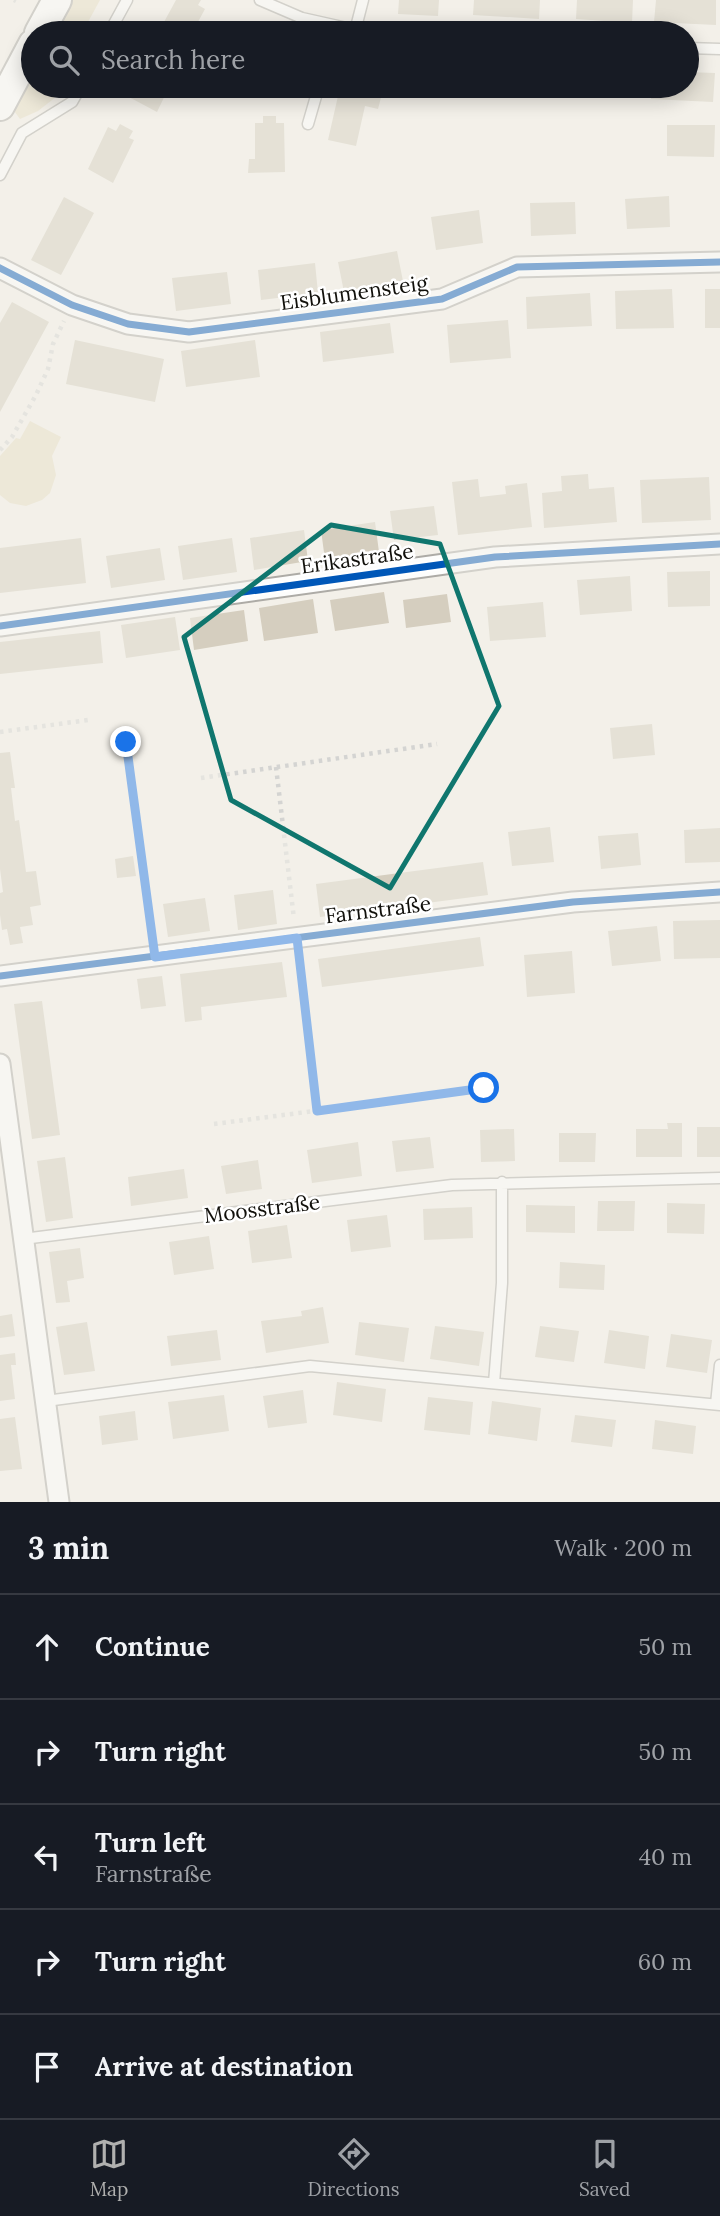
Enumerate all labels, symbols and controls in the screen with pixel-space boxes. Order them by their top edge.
search box [21,21,699,98]
icon: search [45,41,83,79]
text: Search here [101,43,245,76]
street label: Eisblumensteig [278,269,430,316]
street label: Erikastraße [299,537,415,580]
route end [110,726,141,757]
street label: Farnstraße [323,890,433,929]
route start [468,1072,499,1103]
street label: Moosstraße [202,1188,322,1229]
text: 3 min [28,1529,109,1567]
text: Walk · 200 m [554,1533,692,1562]
icon: ahead [28,1628,66,1666]
text: Continue [95,1630,210,1663]
text: 50 m [639,1632,692,1661]
icon: right [28,1733,66,1771]
text: Turn right [95,1735,226,1768]
text: 50 m [639,1737,692,1766]
text: Turn left [95,1826,206,1859]
icon: left [28,1838,66,1876]
text: 40 m [639,1842,692,1871]
text: Farnstraße [95,1859,212,1888]
icon: right [28,1943,66,1981]
text: Turn right [95,1945,226,1978]
text: 60 m [638,1947,692,1976]
icon: arrive [28,2048,66,2086]
text: Arrive at destination [95,2050,353,2083]
tab: Map [90,2135,128,2201]
tab: Directions [308,2135,400,2201]
tab: Saved [579,2135,630,2201]

